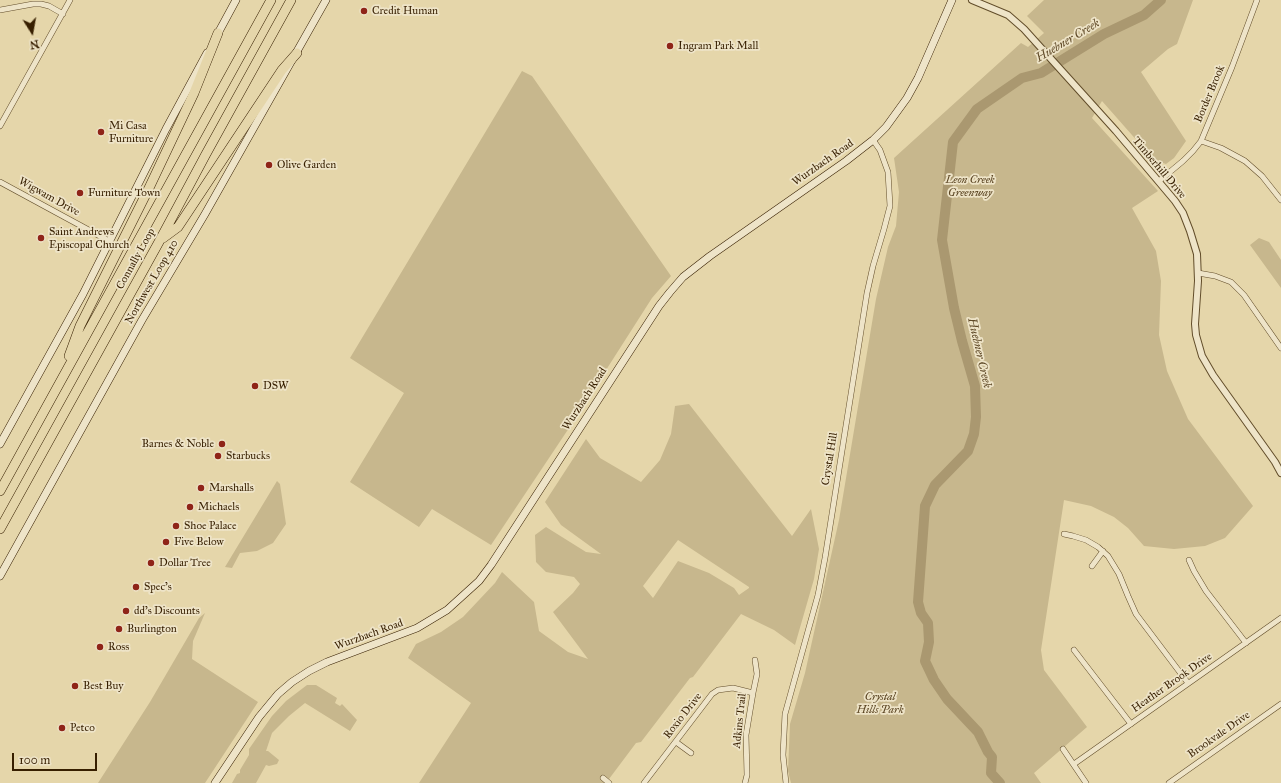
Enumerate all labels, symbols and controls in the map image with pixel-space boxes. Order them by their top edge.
place label: Credit Human [372,4,438,18]
marker: Credit Human [359,6,369,16]
north arrow [12,12,52,52]
water label: Huebner Creek [1034,16,1102,66]
text: N [29,37,40,52]
place label: Ingram Park Mall [678,39,758,53]
marker: Ingram Park Mall [665,41,675,51]
street label: Border Brook [1192,63,1228,125]
place label: Mi Casa Furniture [109,119,153,145]
marker: Mi Casa Furniture [96,127,106,137]
street label: Timberhill Drive [1129,134,1189,202]
street label: Wurzbach Road [790,137,856,189]
place label: Olive Garden [277,158,336,172]
marker: Olive Garden [264,160,274,170]
park label: Leon Creek Greenway [945,173,995,199]
street label: Wigwam Drive [16,175,82,219]
place label: Furniture Town [88,186,160,200]
marker: Furniture Town [75,188,85,198]
place label: Saint Andrews Episcopal Church [49,225,129,251]
street label: Connally Loop [114,226,158,292]
marker: Saint Andrews Episcopal Church [36,233,46,243]
street label: Northwest Loop 410 [123,238,181,326]
water label: Huebner Creek [964,316,994,390]
street label: Wurzbach Road [560,365,610,433]
place label: DSW [263,379,288,393]
marker: DSW [250,381,260,391]
street label: Crystal Hill [819,432,841,486]
place label: Barnes & Noble [142,437,214,451]
marker: Barnes & Noble [217,439,227,449]
place label: Starbucks [226,449,270,463]
marker: Starbucks [213,451,223,461]
place label: Marshalls [209,481,254,495]
marker: Marshalls [196,483,206,493]
place label: Michaels [198,500,239,514]
marker: Michaels [185,502,195,512]
place label: Shoe Palace [184,519,237,533]
marker: Shoe Palace [171,521,181,531]
place label: Five Below [174,535,224,549]
marker: Five Below [161,537,171,547]
place label: Dollar Tree [159,556,211,570]
marker: Dollar Tree [146,558,156,568]
place label: Spec's [144,580,172,594]
marker: Spec's [131,582,141,592]
place label: dd's Discounts [134,604,200,618]
marker: dd's Discounts [121,606,131,616]
street label: Wurzbach Road [333,617,405,653]
place label: Burlington [127,622,177,636]
marker: Burlington [114,624,124,634]
place label: Ross [108,640,129,654]
marker: Ross [95,642,105,652]
street label: Heather Brook Drive [1129,650,1215,716]
place label: Best Buy [83,679,123,693]
marker: Best Buy [70,681,80,691]
street label: Roxio Drive [661,690,705,742]
park label: Crystal Hills Park [856,690,904,716]
street label: Adkins Trail [731,693,749,749]
street label: Brookvale Drive [1185,709,1253,761]
place label: Petco [70,721,95,735]
marker: Petco [57,723,67,733]
scale bar [14,745,99,771]
text: 100 m [19,753,50,767]

